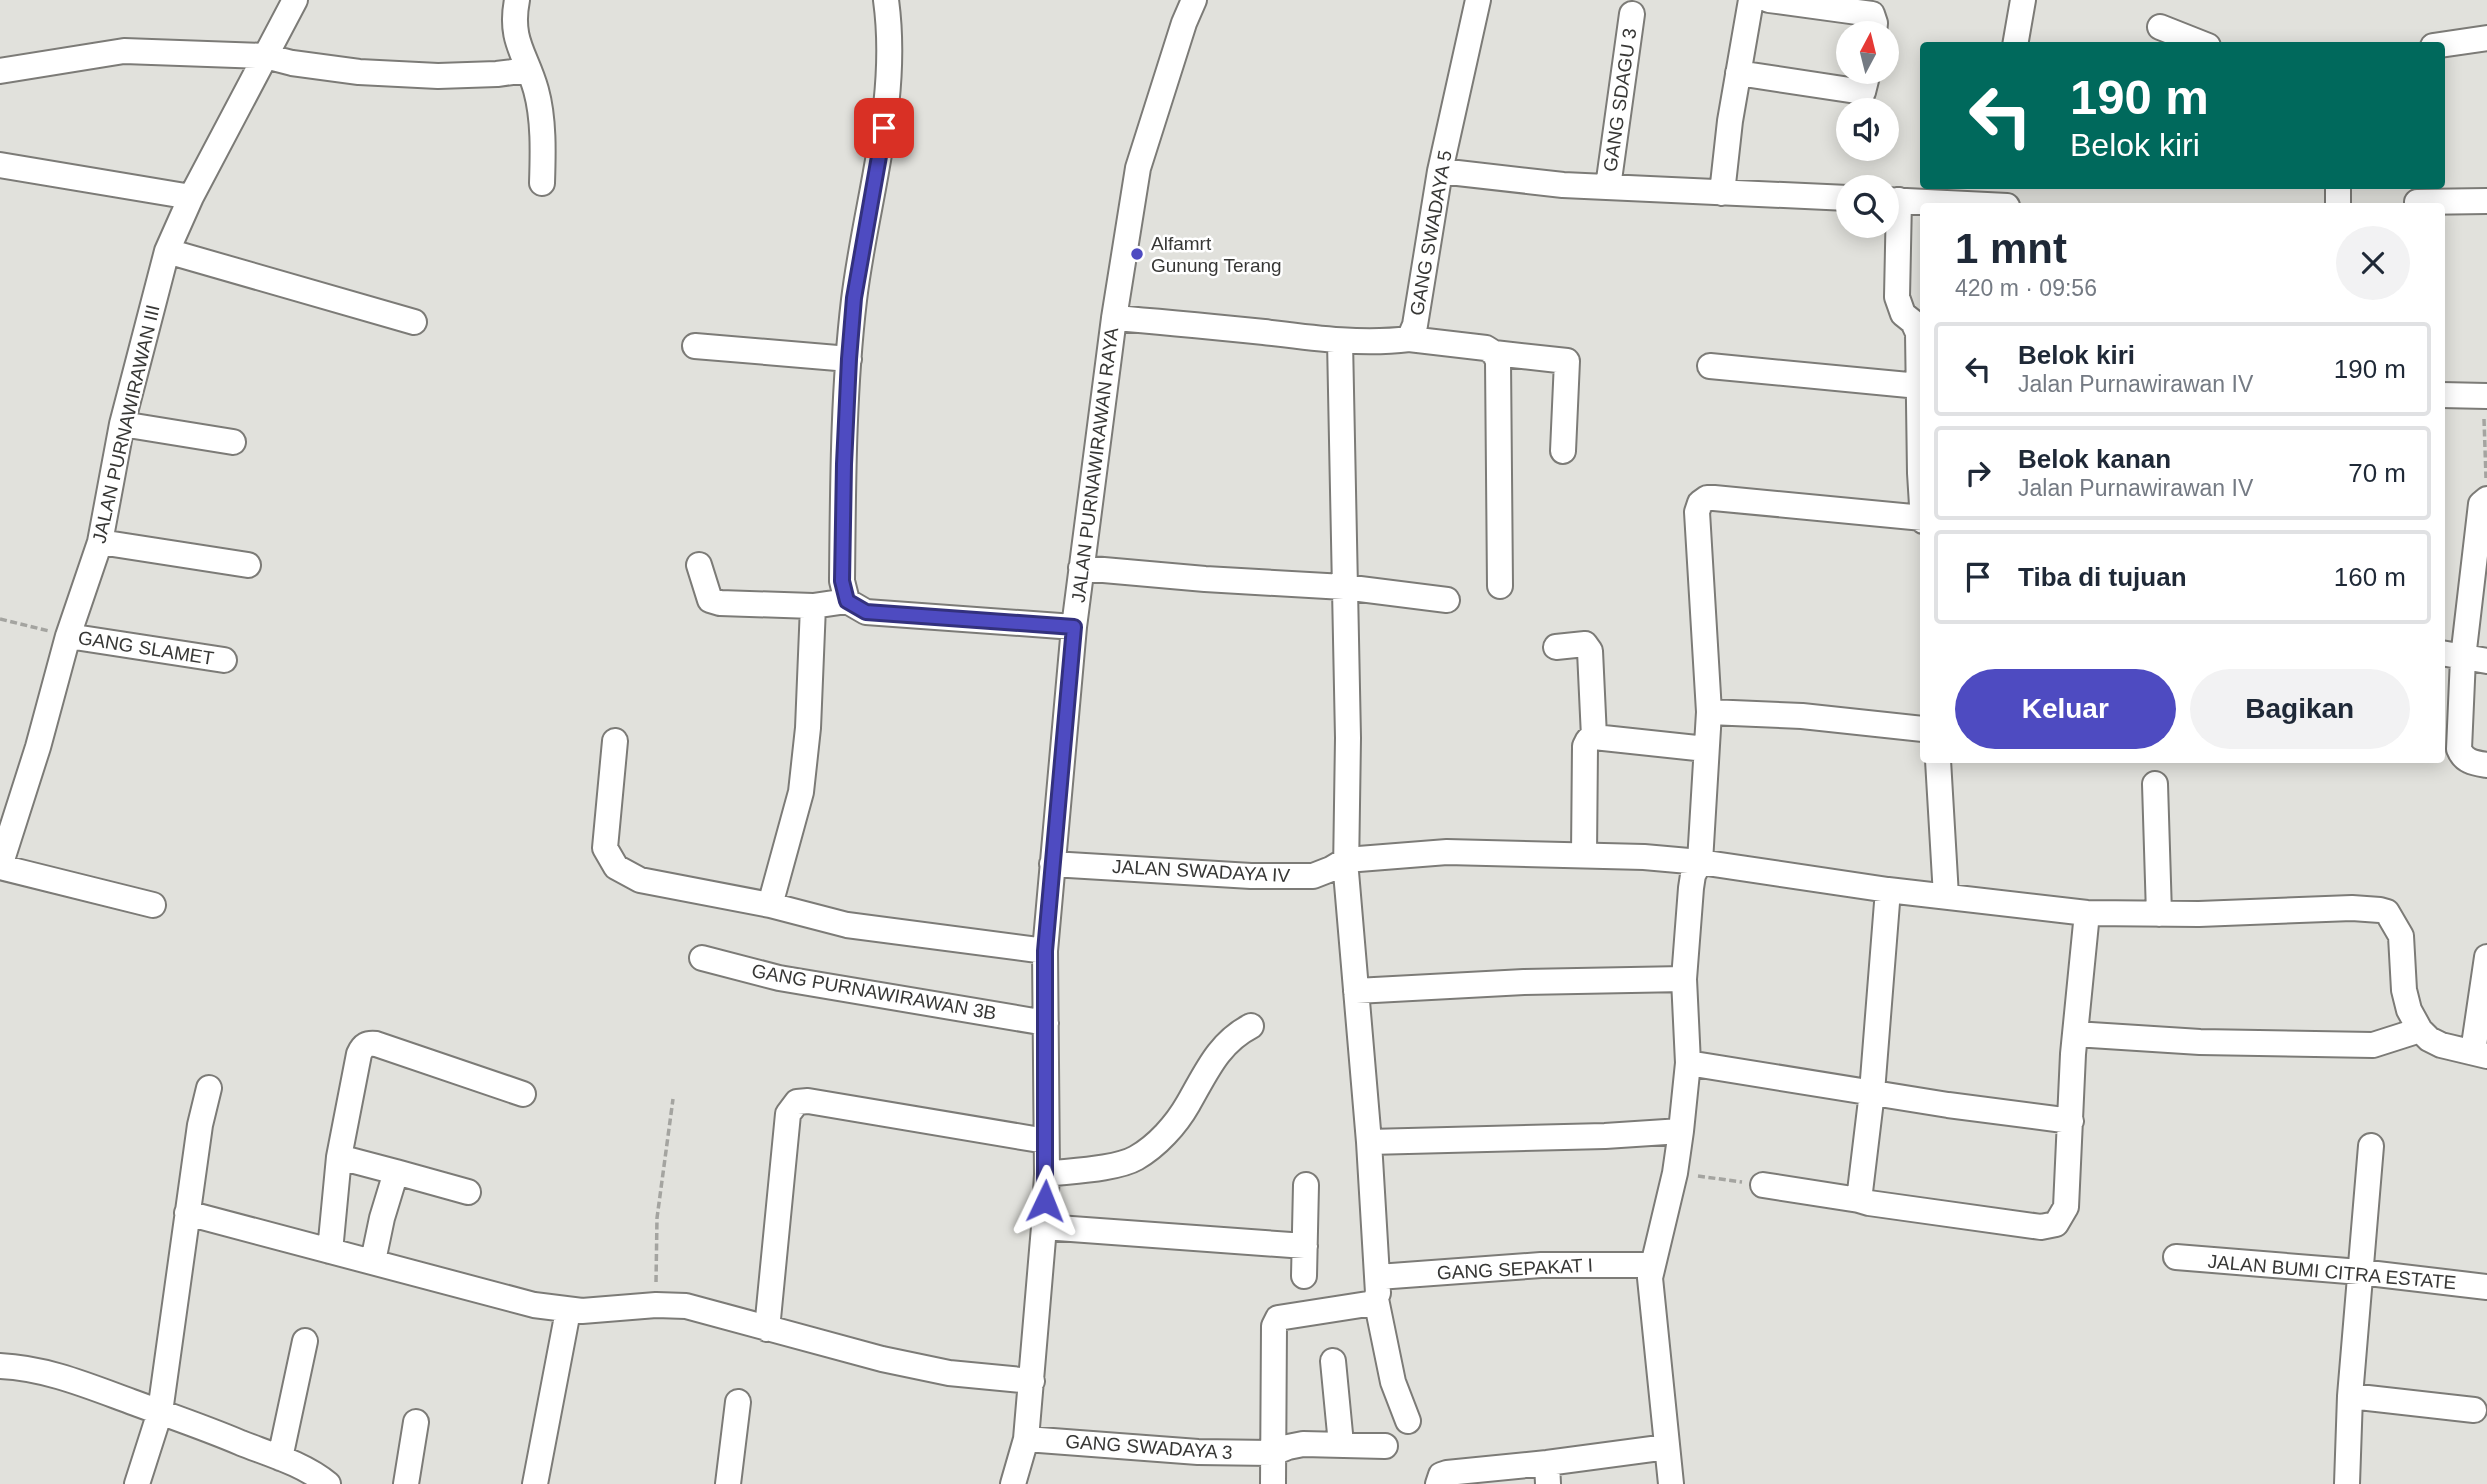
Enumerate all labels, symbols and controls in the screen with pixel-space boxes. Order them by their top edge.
north arrow [1836,21,1899,84]
map controls [1836,21,1899,238]
street label: GANG SDAGU 3 [1600,27,1640,173]
icon: left [1955,70,2046,161]
text: 190 m [2070,70,2209,124]
pin [854,98,914,158]
button: sound [1836,98,1899,161]
icon: arrive [865,109,903,147]
text: Belok kiri [2070,127,2200,163]
street label: GANG SWADAYA 5 [1406,149,1456,317]
button: search [1836,175,1899,238]
text: 1 mnt [1955,225,2067,272]
button: close [2336,226,2410,300]
place label: Alfamrt Gunung Terang [1151,233,1282,276]
marker: Alfamrt Gunung Terang [1129,246,1145,262]
text: 420 m · 09:56 [1955,275,2097,301]
street label: JALAN PURNAWIRAWAN III [88,303,164,545]
street label: JALAN PURNAWIRAWAN RAYA [1068,326,1122,604]
text: Belok kiri [2018,340,2135,370]
icon: left [1959,350,1997,388]
text: 190 m [2334,354,2406,384]
text: Jalan Purnawirawan IV [2018,371,2253,397]
text: Belok kanan [2018,444,2171,474]
icon: right [1959,454,1997,492]
text: 70 m [2348,458,2406,488]
text: Jalan Purnawirawan IV [2018,475,2253,501]
icon: arrive [1959,558,1997,596]
text: Tiba di tujuan [2018,562,2187,592]
text: 160 m [2334,562,2406,592]
street label: GANG SLAMET [77,627,216,669]
button: Keluar [1955,669,2176,749]
button: Bagikan [2190,669,2410,749]
street label: JALAN SWADAYA IV [1112,856,1291,886]
street label: GANG PURNAWIRAWAN 3B [750,960,998,1024]
position arrow [1008,1164,1082,1238]
street label: JALAN BUMI CITRA ESTATE [2207,1251,2457,1293]
street label: GANG SEPAKAT I [1436,1254,1594,1284]
street label: GANG SWADAYA 3 [1065,1431,1233,1463]

